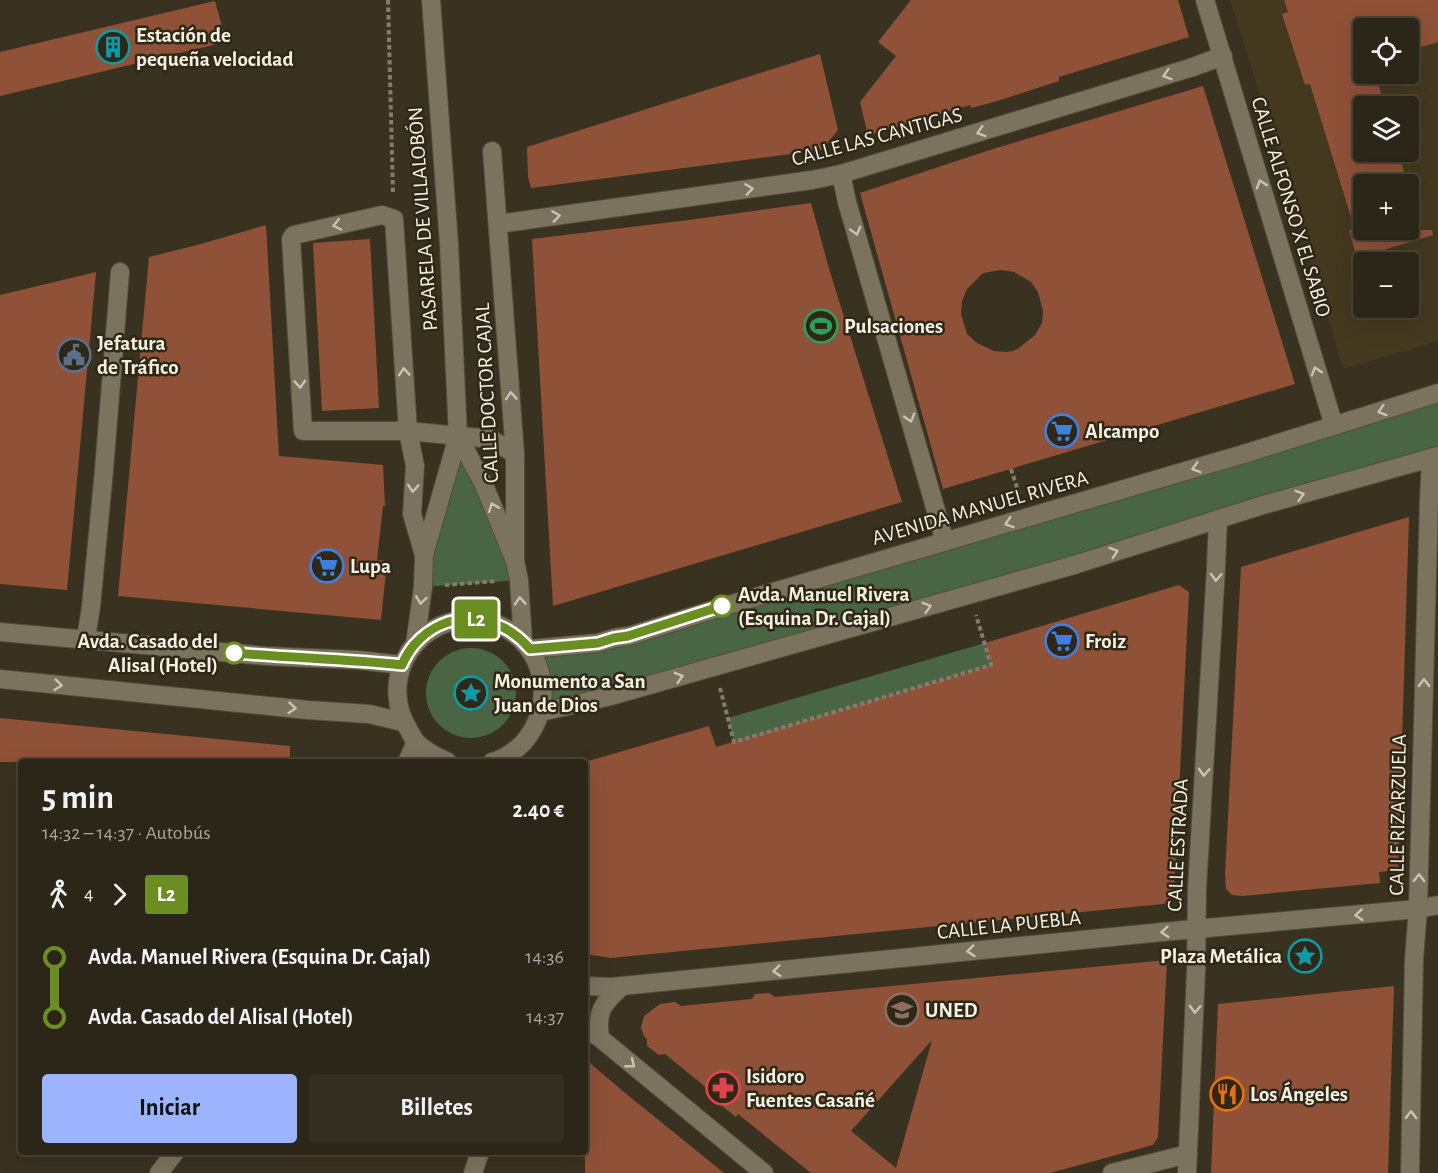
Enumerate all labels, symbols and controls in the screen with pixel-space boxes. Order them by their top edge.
map controls [1353,18,1419,318]
button: locate [1353,18,1419,84]
place label: Estación de pequeña velocidad [136,25,294,70]
building icon: Estación de pequeña velocidad [95,29,131,65]
one-way arrow [1162,68,1173,80]
street label: CALLE ALFONSO X EL SABIO [1248,95,1334,319]
button: layers [1353,96,1419,162]
street label: CALLE LAS CANTIGAS [789,104,965,170]
street label: PASARELA DE VILLALOBÓN [403,106,441,332]
one-way arrow [976,125,987,137]
button: + [1353,174,1419,240]
one-way arrow [1256,179,1268,190]
one-way arrow [745,184,754,196]
one-way arrow [552,210,561,223]
one-way arrow [332,218,342,231]
one-way arrow [849,225,861,236]
button: − [1353,252,1419,318]
street label: CALLE DOCTOR CAJAL [472,302,502,484]
sports icon: Pulsaciones [803,308,839,344]
place label: Pulsaciones [844,316,943,337]
place label: Jefatura de Tráfico [97,333,179,378]
public building icon: Jefatura de Tráfico [56,337,92,373]
one-way arrow [1311,366,1323,377]
one-way arrow [398,368,411,377]
one-way arrow [294,379,307,388]
one-way arrow [504,391,517,400]
one-way arrow [1377,404,1388,416]
one-way arrow [903,412,915,423]
supermarket icon: Alcampo [1044,413,1080,449]
place label: Alcampo [1085,421,1159,442]
one-way arrow [1191,461,1202,473]
street label: AVENIDA MANUEL RIVERA [870,467,1090,549]
one-way arrow [407,484,420,493]
one-way arrow [1295,490,1305,502]
one-way arrow [488,502,500,513]
one-way arrow [1004,516,1015,528]
one-way arrow [1108,547,1119,559]
supermarket icon: Lupa [309,548,345,584]
place label: Lupa [350,556,391,577]
one-way arrow [1209,573,1222,582]
place label: Avda. Manuel Rivera (Esquina Dr. Cajal) [738,584,910,629]
one-way arrow [416,595,428,604]
marker: Avda. Manuel Rivera (Esquina Dr. Cajal) [711,595,733,617]
one-way arrow [514,596,527,605]
line badge: L2 [449,600,503,638]
one-way arrow [922,601,932,614]
text: L2 [467,609,485,630]
supermarket icon: Froiz [1044,623,1080,659]
place label: Avda. Casado del Alisal (Hotel) [78,631,218,676]
place label: Froiz [1085,631,1126,652]
marker: Avda. Casado del Alisal (Hotel) [223,642,245,664]
place label: Monumento a San Juan de Dios [494,671,646,716]
one-way arrow [673,672,684,684]
place icon: Monumento a San Juan de Dios [453,675,489,711]
one-way arrow [54,678,63,691]
one-way arrow [1418,678,1430,687]
one-way arrow [287,701,296,714]
street label: CALLE RIZARZUELA [1386,734,1410,896]
one-way arrow [1198,767,1211,777]
street label: CALLE ESTRADA [1164,778,1192,912]
text: 5 min [42,782,114,815]
text: 2.40 € [512,799,564,821]
text: 14:32 – 14:37 · Autobús [42,823,211,843]
one-way arrow [1413,873,1425,882]
icon: walk [42,878,75,911]
icon: forward [103,878,136,911]
text: 4 [84,884,94,904]
text: L2 [157,884,176,905]
street label: CALLE LA PUEBLA [936,907,1082,943]
one-way arrow [1355,908,1364,921]
one-way arrow [1160,925,1169,938]
place icon: Plaza Metálica [1287,938,1323,974]
one-way arrow [966,944,975,957]
text: Avda. Manuel Rivera (Esquina Dr. Cajal) [88,946,431,968]
place label: Plaza Metálica [1160,946,1282,967]
text: 14:36 [525,947,564,967]
one-way arrow [772,964,781,977]
school or university icon: UNED [884,992,920,1028]
place label: UNED [925,1000,978,1021]
one-way arrow [1188,1005,1201,1014]
text: Avda. Casado del Alisal (Hotel) [88,1006,354,1028]
text: 14:37 [526,1007,564,1027]
one-way arrow [625,1056,636,1067]
place label: Isidoro Fuentes Casañé [746,1066,875,1111]
pharmacy icon: Isidoro Fuentes Casañé [705,1070,741,1106]
button: Iniciar [42,1074,297,1143]
button: Billetes [309,1074,564,1143]
restaurant icon: Los Ángeles [1209,1076,1245,1112]
place label: Los Ángeles [1250,1081,1348,1105]
one-way arrow [1405,1110,1417,1119]

